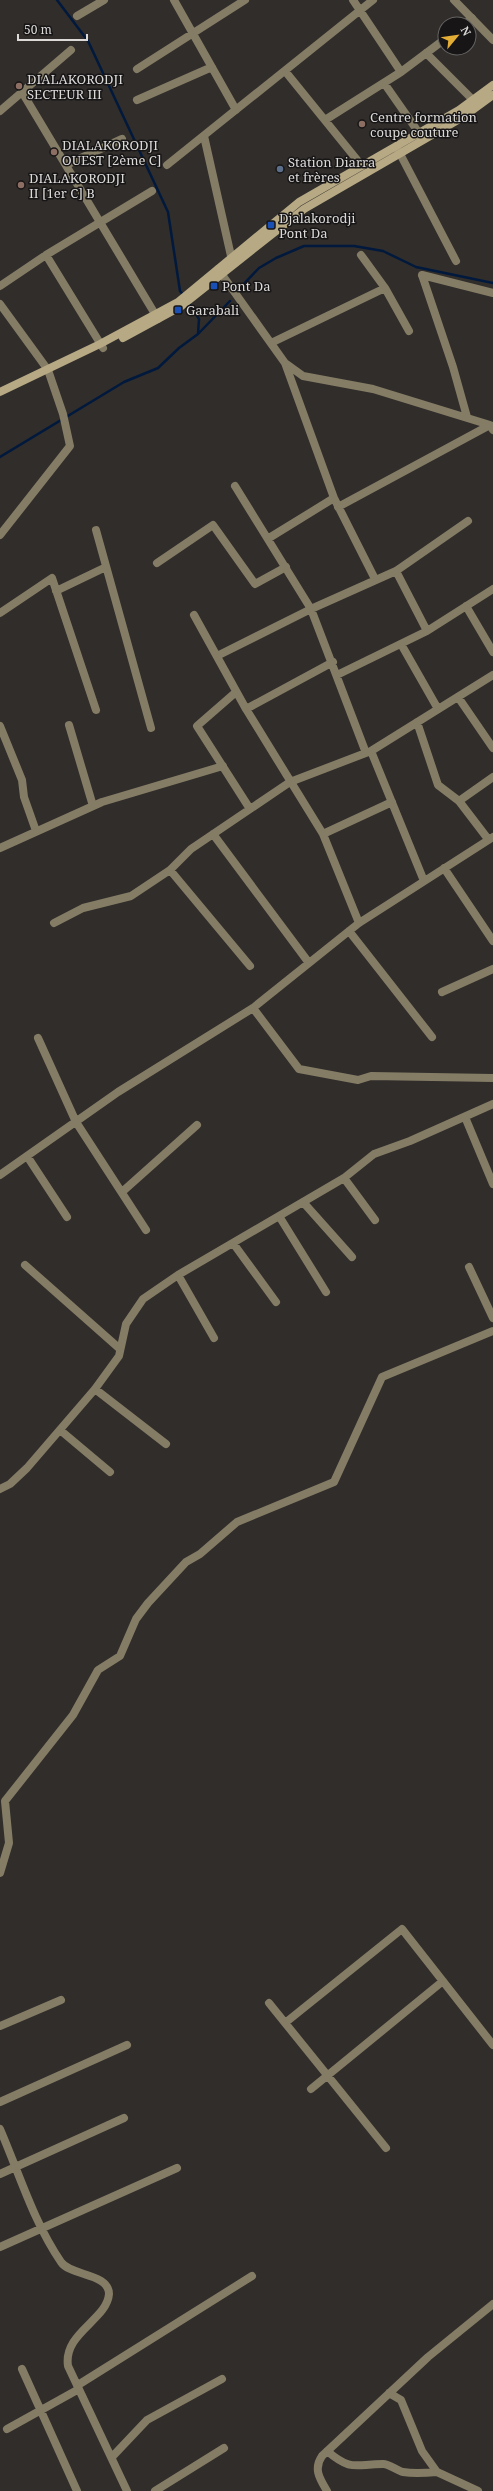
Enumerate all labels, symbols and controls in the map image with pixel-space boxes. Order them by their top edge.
scale bar [18,16,87,42]
north arrow [437,16,477,56]
text: 50 m [24,21,52,38]
text: N [458,23,475,39]
place label: DIALAKORODJI SECTEUR III [27,70,123,103]
marker: DIALAKORODJI SECTEUR III [14,81,24,91]
place label: Centre formation coupe couture [370,108,478,141]
marker: Centre formation coupe couture [357,119,367,129]
place label: DIALAKORODJI OUEST [2ème C] [62,136,161,169]
marker: DIALAKORODJI OUEST [2ème C] [49,147,59,157]
place label: Station Diarra et frères [288,153,375,186]
marker: Station Diarra et frères [275,164,285,174]
place label: DIALAKORODJI II [1er C] B [29,169,125,202]
marker: DIALAKORODJI II [1er C] B [16,180,26,190]
place label: Djalakorodji Pont Da [279,209,356,242]
marker: Djalakorodji Pont Da [266,220,276,230]
place label: Pont Da [222,277,270,295]
marker: Pont Da [209,281,219,291]
place label: Garabali [186,301,239,319]
marker: Garabali [173,305,183,315]

